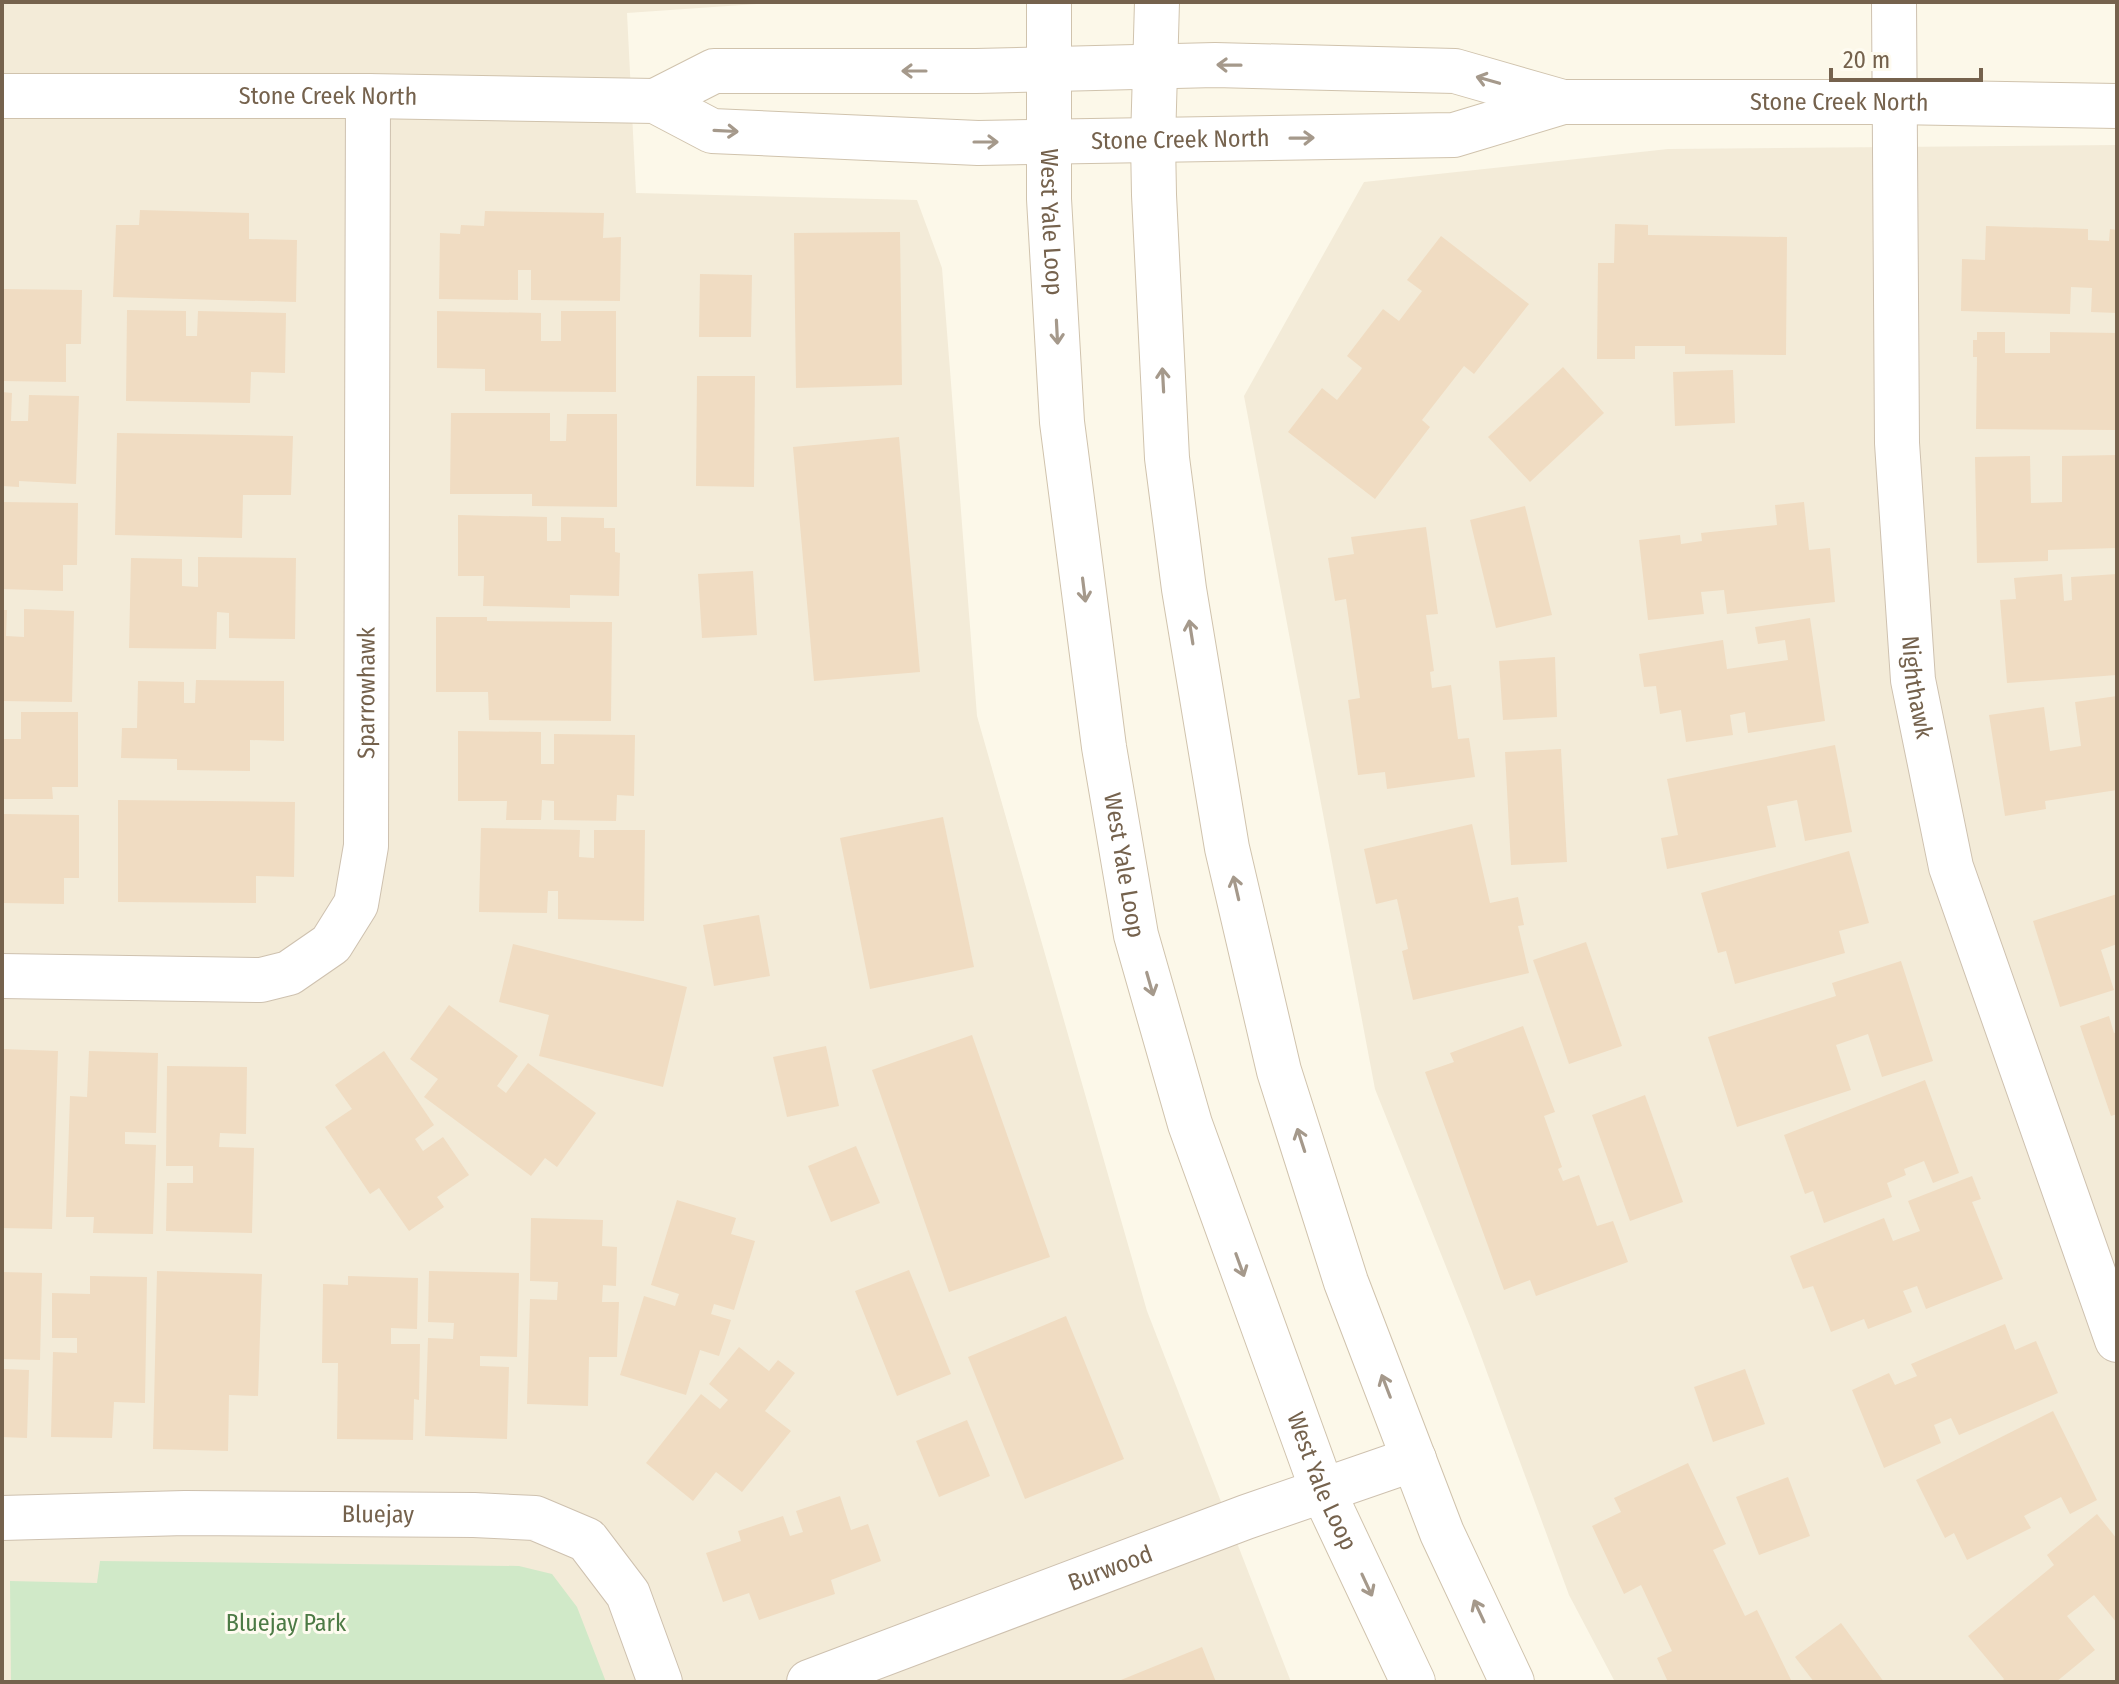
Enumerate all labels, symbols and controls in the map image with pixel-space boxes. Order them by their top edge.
scale bar [1831,32,1981,82]
text: 20 m [1843,46,1890,74]
one-way arrow [1216,58,1243,73]
one-way arrow [901,63,928,79]
one-way arrow [1476,72,1501,86]
street label: Stone Creek North [239,82,417,111]
street label: Stone Creek North [1750,88,1929,117]
one-way arrow [712,124,739,139]
street label: Stone Creek North [1091,124,1270,155]
one-way arrow [1288,131,1315,146]
one-way arrow [972,134,999,150]
street label: West Yale Loop [1035,149,1069,296]
one-way arrow [1049,318,1064,345]
one-way arrow [1155,367,1170,394]
one-way arrow [1077,577,1092,603]
one-way arrow [1183,620,1198,646]
street label: Sparrowhawk [352,626,381,759]
street label: Nighthawk [1896,635,1939,742]
street label: West Yale Loop [1098,791,1150,940]
one-way arrow [1228,876,1243,902]
one-way arrow [1143,971,1158,997]
one-way arrow [1292,1128,1307,1153]
one-way arrow [1234,1252,1248,1277]
one-way arrow [1378,1374,1392,1399]
street label: West Yale Loop [1281,1408,1363,1555]
street label: Bluejay [342,1500,414,1529]
street label: Burwood [1064,1540,1156,1597]
one-way arrow [1360,1573,1375,1597]
one-way arrow [1471,1600,1486,1624]
park label: Bluejay Park [226,1609,347,1637]

